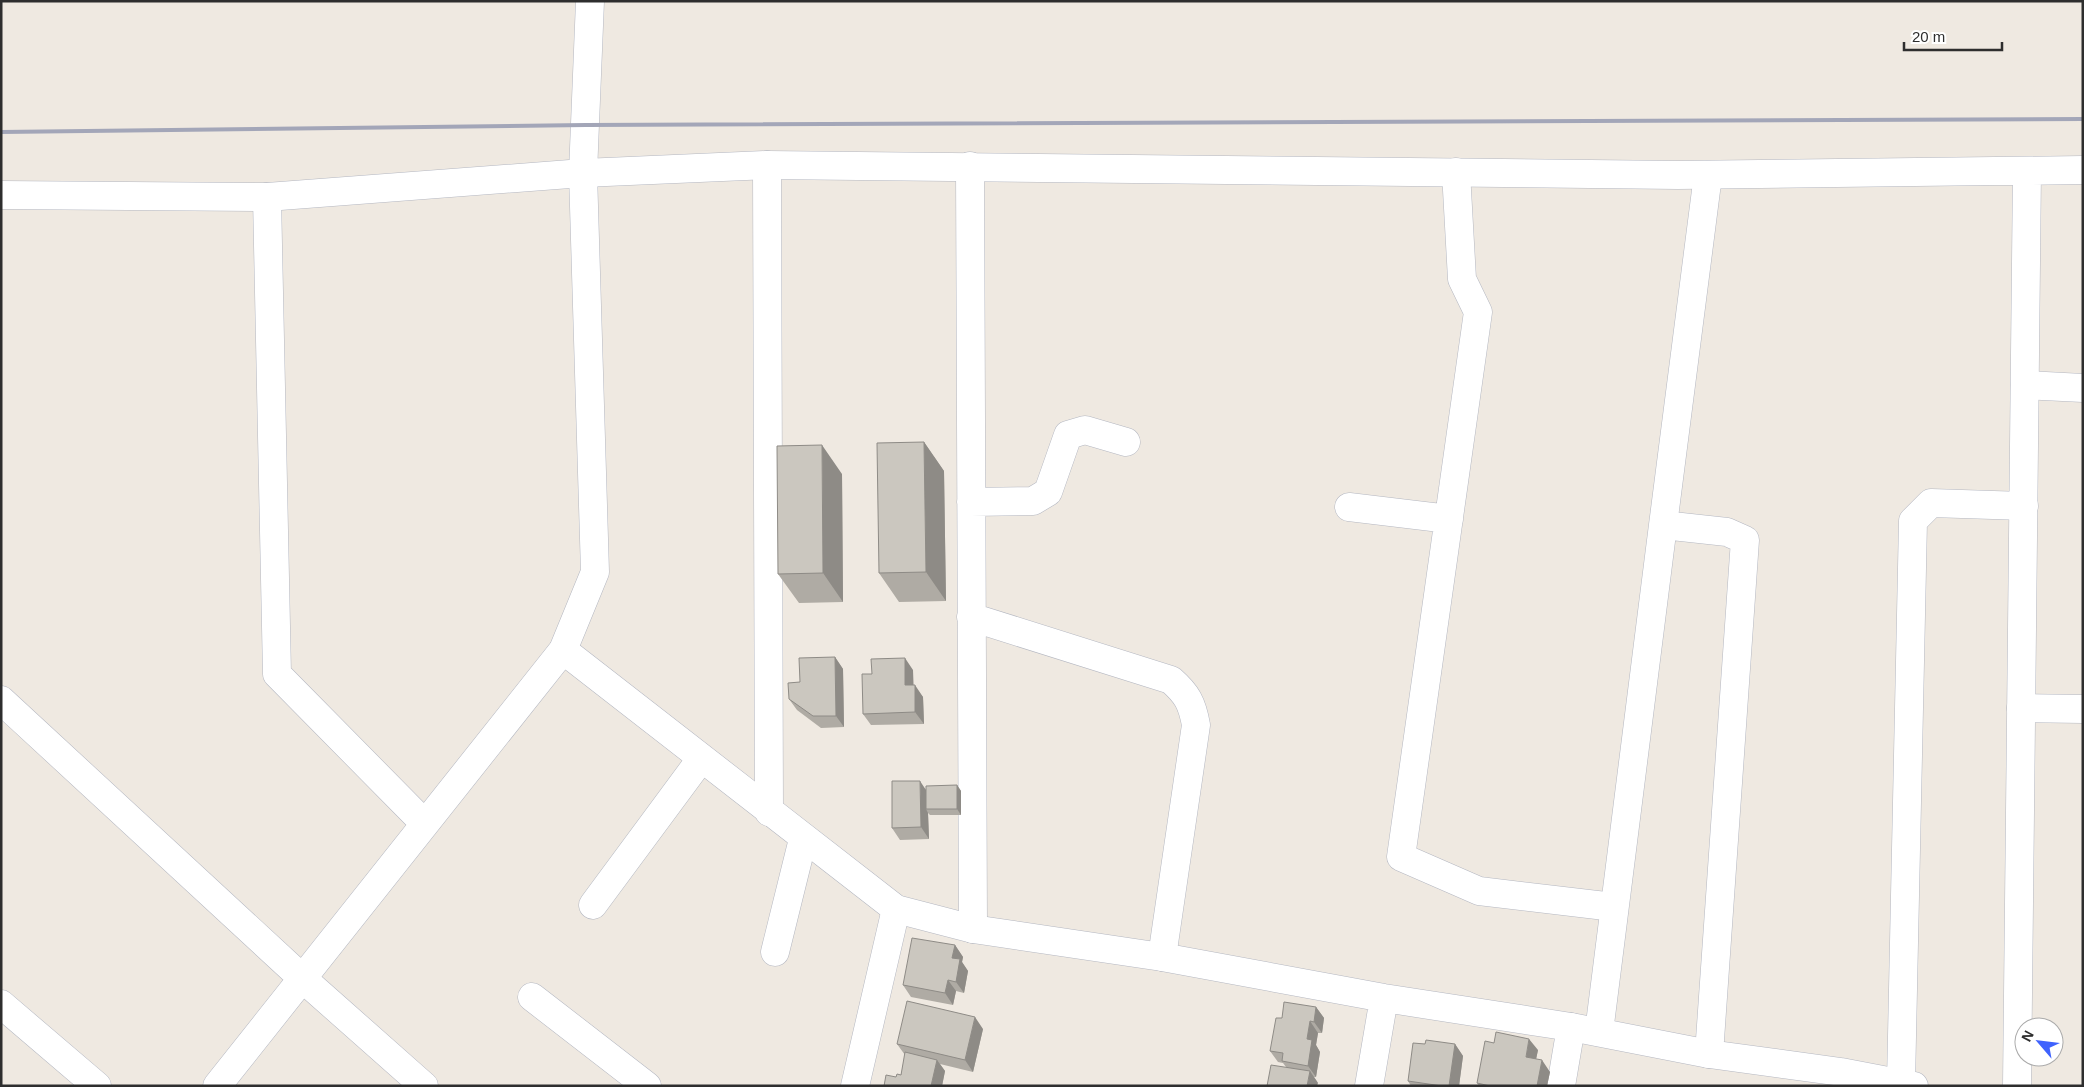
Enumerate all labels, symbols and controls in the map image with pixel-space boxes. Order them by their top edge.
scale bar [1904,20,2002,52]
text: 20 m [1912,28,1945,45]
north arrow [2014,1017,2064,1067]
text: N [2018,1028,2037,1044]

